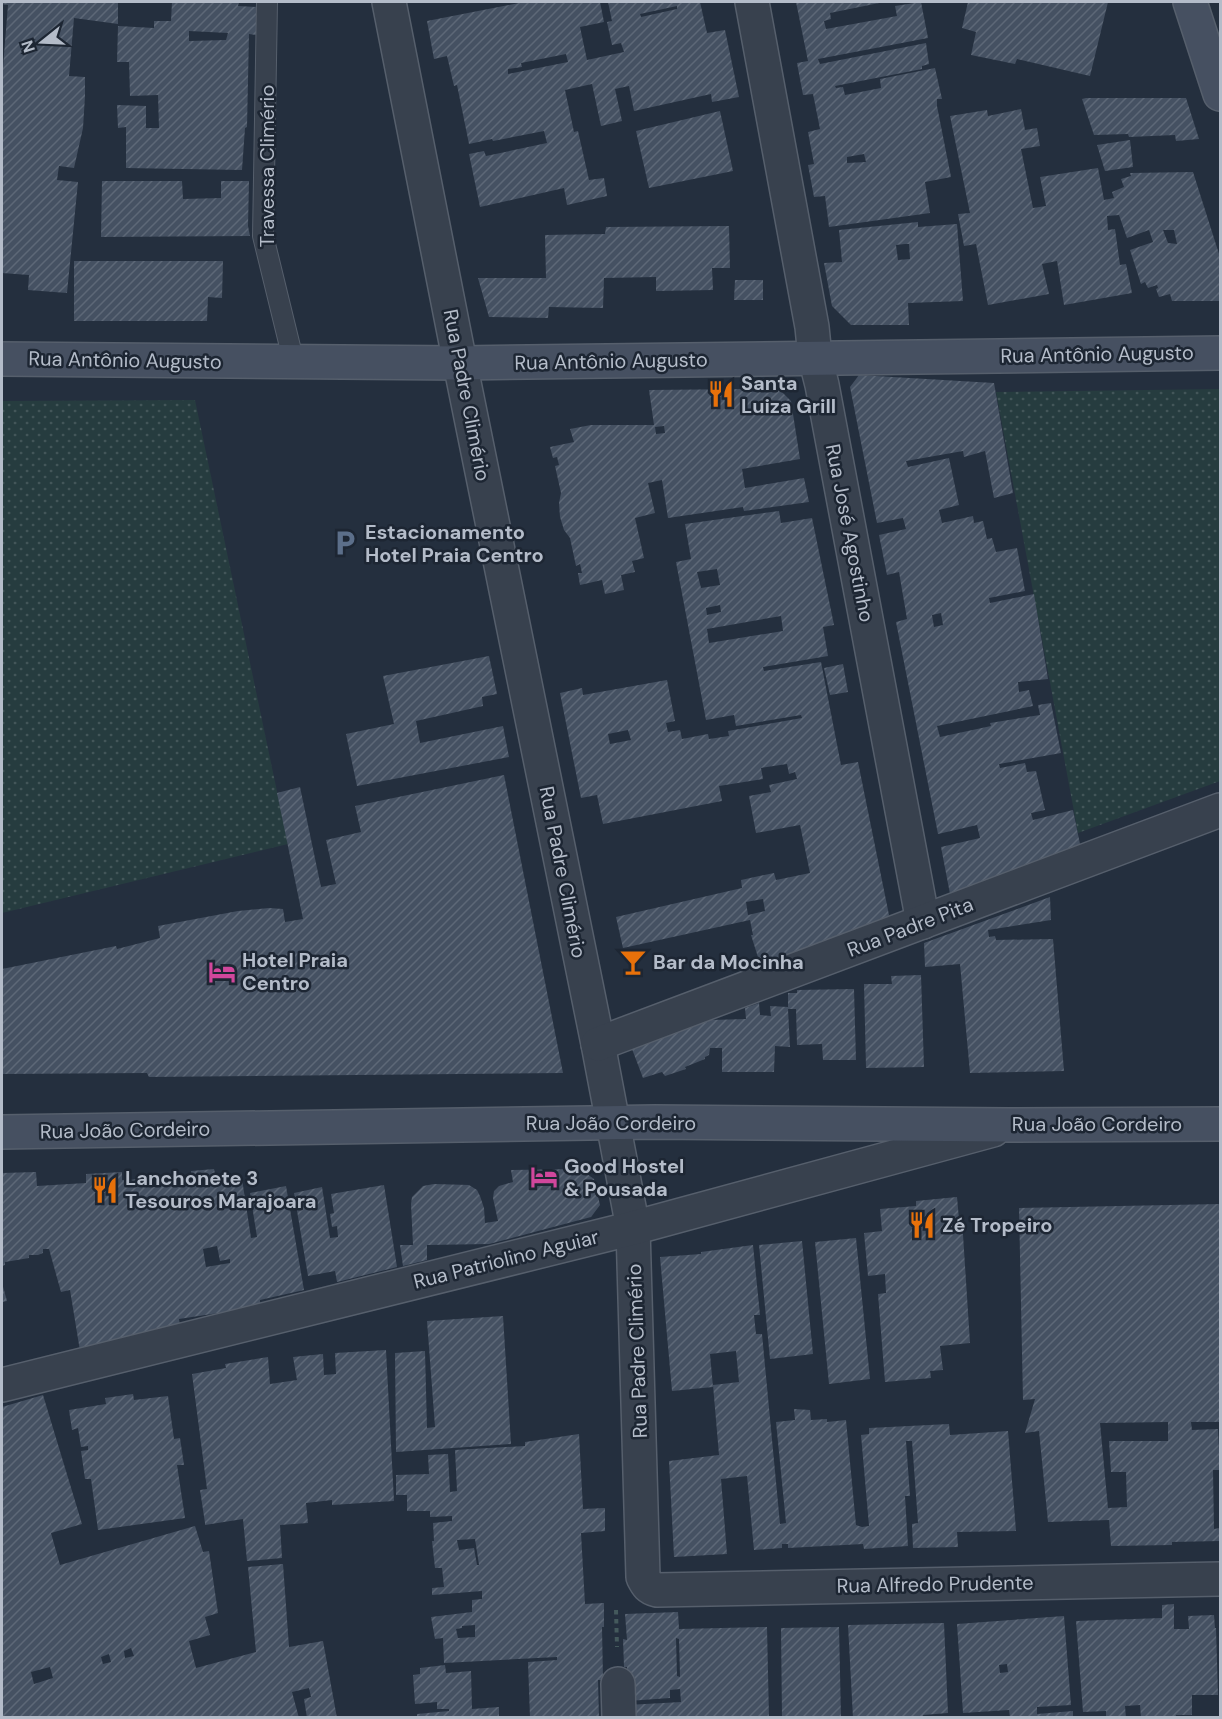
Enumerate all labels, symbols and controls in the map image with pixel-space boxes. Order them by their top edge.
north arrow [12,12,72,72]
text: N [16,38,40,55]
street label: Travessa Climério [254,85,280,247]
street label: Rua Padre Climério [438,307,496,483]
street label: Rua Antônio Augusto [1000,339,1194,369]
street label: Rua Antônio Augusto [28,345,222,375]
street label: Rua Antônio Augusto [514,346,708,376]
place label: Santa Luiza Grill [741,370,836,419]
restaurant icon: Santa Luiza Grill [706,379,736,409]
street label: Rua José Agostinho [820,442,880,624]
place label: Estacionamento Hotel Praia Centro [365,519,544,568]
parking icon: Estacionamento Hotel Praia Centro [330,528,360,558]
street label: Rua Padre Climério [534,784,592,960]
street label: Rua Padre Pita [843,891,977,963]
place label: Hotel Praia Centro [242,947,348,996]
bar icon: Bar da Mocinha [618,947,648,977]
place label: Bar da Mocinha [653,949,804,975]
hotel icon: Hotel Praia Centro [207,957,237,987]
street label: Rua João Cordeiro [526,1110,696,1136]
street label: Rua João Cordeiro [1012,1111,1182,1137]
street label: Rua João Cordeiro [40,1116,210,1144]
place label: Good Hostel & Pousada [564,1153,684,1202]
hotel icon: Good Hostel & Pousada [529,1162,559,1192]
place label: Lanchonete 3 Tesouros Marajoara [125,1165,317,1214]
restaurant icon: Lanchonete 3 Tesouros Marajoara [90,1175,120,1205]
restaurant icon: Zé Tropeiro [907,1210,937,1240]
place label: Zé Tropeiro [942,1212,1052,1238]
street label: Rua Patriolino Aguiar [411,1223,601,1295]
street label: Rua Padre Climério [621,1263,653,1439]
street label: Rua Alfredo Prudente [836,1569,1034,1599]

